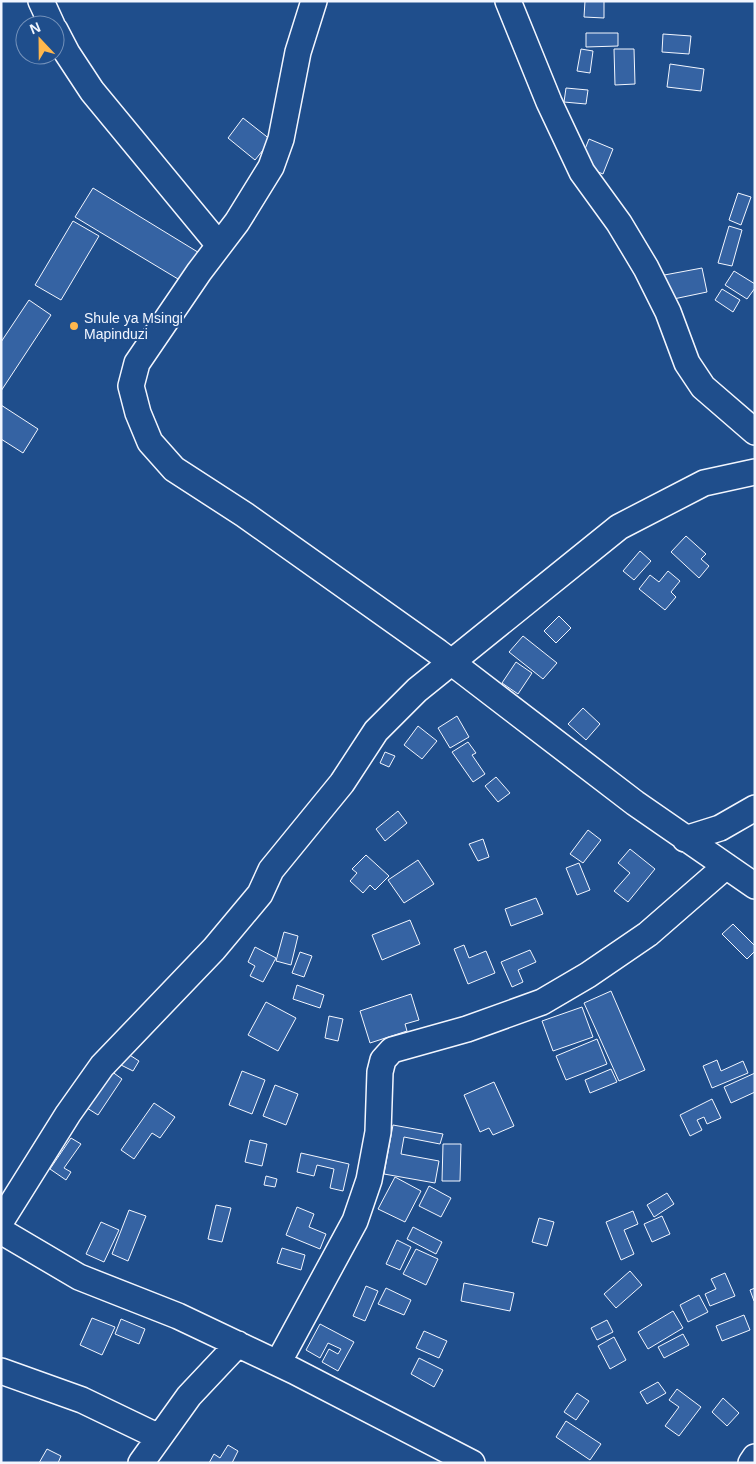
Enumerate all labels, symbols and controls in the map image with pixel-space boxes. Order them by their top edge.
north arrow [15,15,65,65]
text: N [27,19,43,37]
place label: Shule ya Msingi Mapinduzi [84,310,183,342]
marker: Shule ya Msingi Mapinduzi [68,320,80,332]

